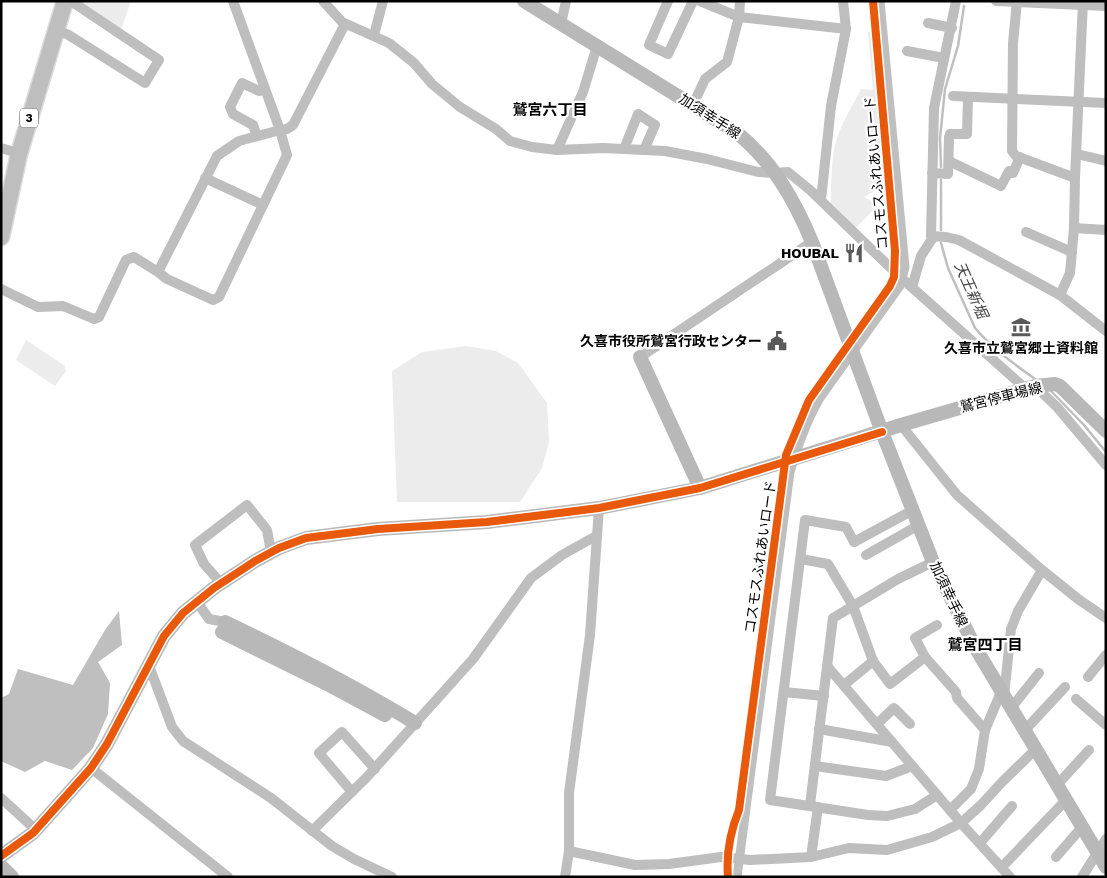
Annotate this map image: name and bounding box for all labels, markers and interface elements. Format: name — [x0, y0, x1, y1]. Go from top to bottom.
street label: 加須幸手線 — [676, 90, 744, 142]
street label: コスモスふれあいロード — [861, 96, 891, 250]
district label: 鷲宮六丁目 — [512, 101, 588, 119]
road number: 3 — [20, 109, 38, 128]
restaurant icon: HOUBAL — [843, 242, 865, 264]
place label: HOUBAL — [781, 245, 840, 261]
water label: 天王新堀 — [951, 259, 992, 323]
museum icon: 久喜市立鷲宮郷土資料館 — [1010, 316, 1032, 338]
public building icon: 久喜市役所鷲宮行政センター — [766, 330, 788, 352]
place label: 久喜市役所鷲宮行政センター — [580, 333, 762, 349]
place label: 久喜市立鷲宮郷土資料館 — [944, 340, 1098, 356]
street label: 鷲宮停車場線 — [958, 379, 1044, 415]
street label: コスモスふれあいロード — [741, 480, 779, 634]
street label: 加須幸手線 — [927, 559, 971, 629]
district label: 鷲宮四丁目 — [947, 636, 1023, 654]

